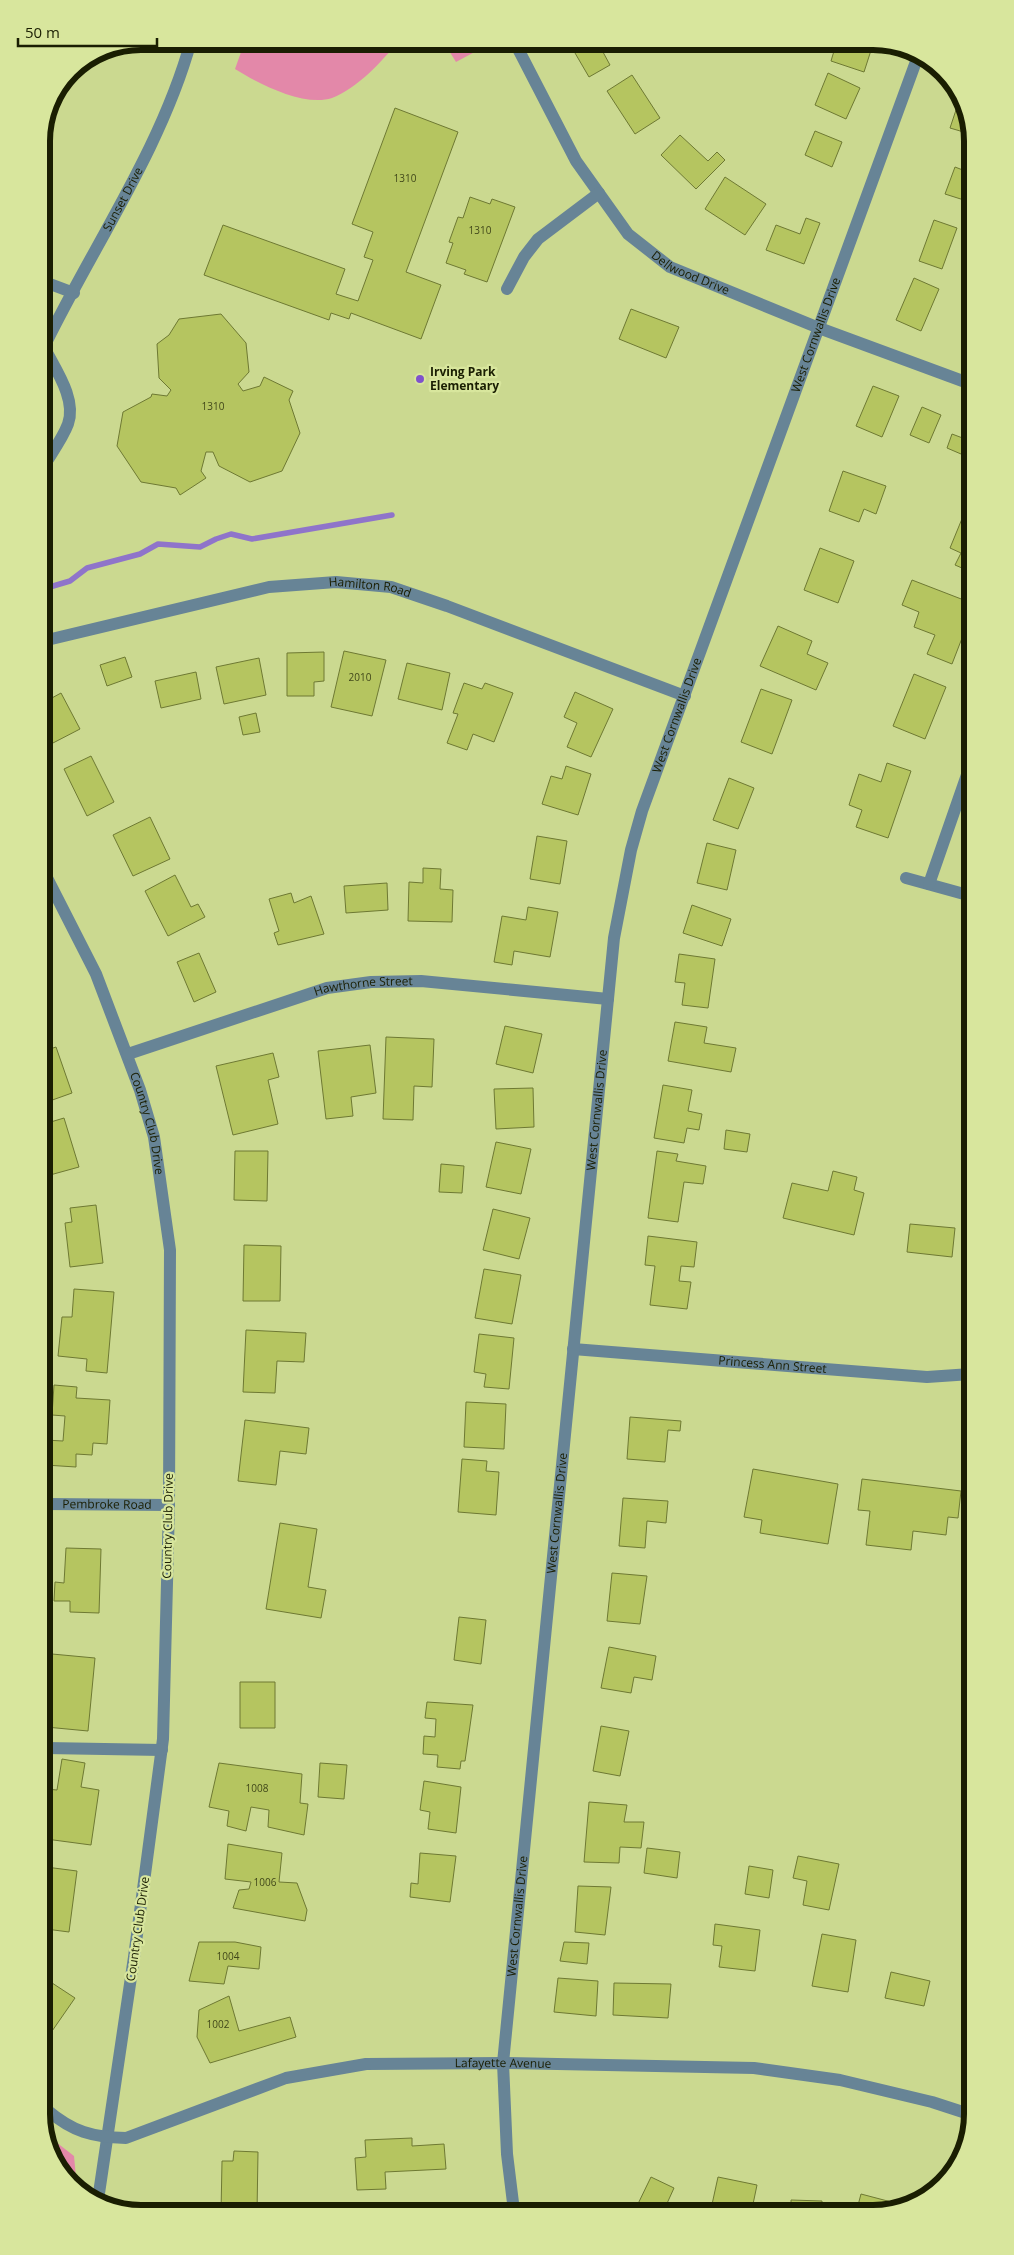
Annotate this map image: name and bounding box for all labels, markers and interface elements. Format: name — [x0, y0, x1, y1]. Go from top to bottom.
scale bar — [18, 15, 156, 47]
text: 50 m — [25, 22, 60, 42]
street label: Sunset Drive — [98, 164, 147, 234]
house number: 1310 — [394, 171, 417, 185]
house number: 1310 — [469, 223, 492, 237]
street label: Dellwood Drive — [648, 247, 732, 299]
street label: West Cornwallis Drive — [787, 275, 844, 395]
place label: Irving Park Elementary — [430, 363, 499, 394]
marker: Irving Park Elementary — [414, 373, 426, 385]
house number: 1310 — [202, 399, 225, 413]
street label: Hamilton Road — [328, 573, 414, 601]
street label: West Cornwallis Drive — [648, 655, 705, 775]
house number: 2010 — [349, 670, 372, 684]
street label: Hawthorne Street — [311, 972, 413, 1000]
street label: West Cornwallis Drive — [582, 1049, 611, 1171]
street label: Country Club Drive — [126, 1069, 168, 1176]
street label: Princess Ann Street — [718, 1352, 827, 1377]
street label: West Cornwallis Drive — [542, 1452, 571, 1574]
street label: Country Club Drive — [158, 1473, 177, 1579]
street label: Pembroke Road — [62, 1495, 152, 1513]
house number: 1008 — [246, 1781, 269, 1795]
street label: West Cornwallis Drive — [503, 1855, 531, 1977]
street label: Country Club Drive — [122, 1875, 153, 1982]
house number: 1006 — [254, 1875, 277, 1889]
house number: 1004 — [217, 1949, 240, 1963]
house number: 1002 — [207, 2017, 230, 2031]
street label: Lafayette Avenue — [455, 2054, 552, 2072]

